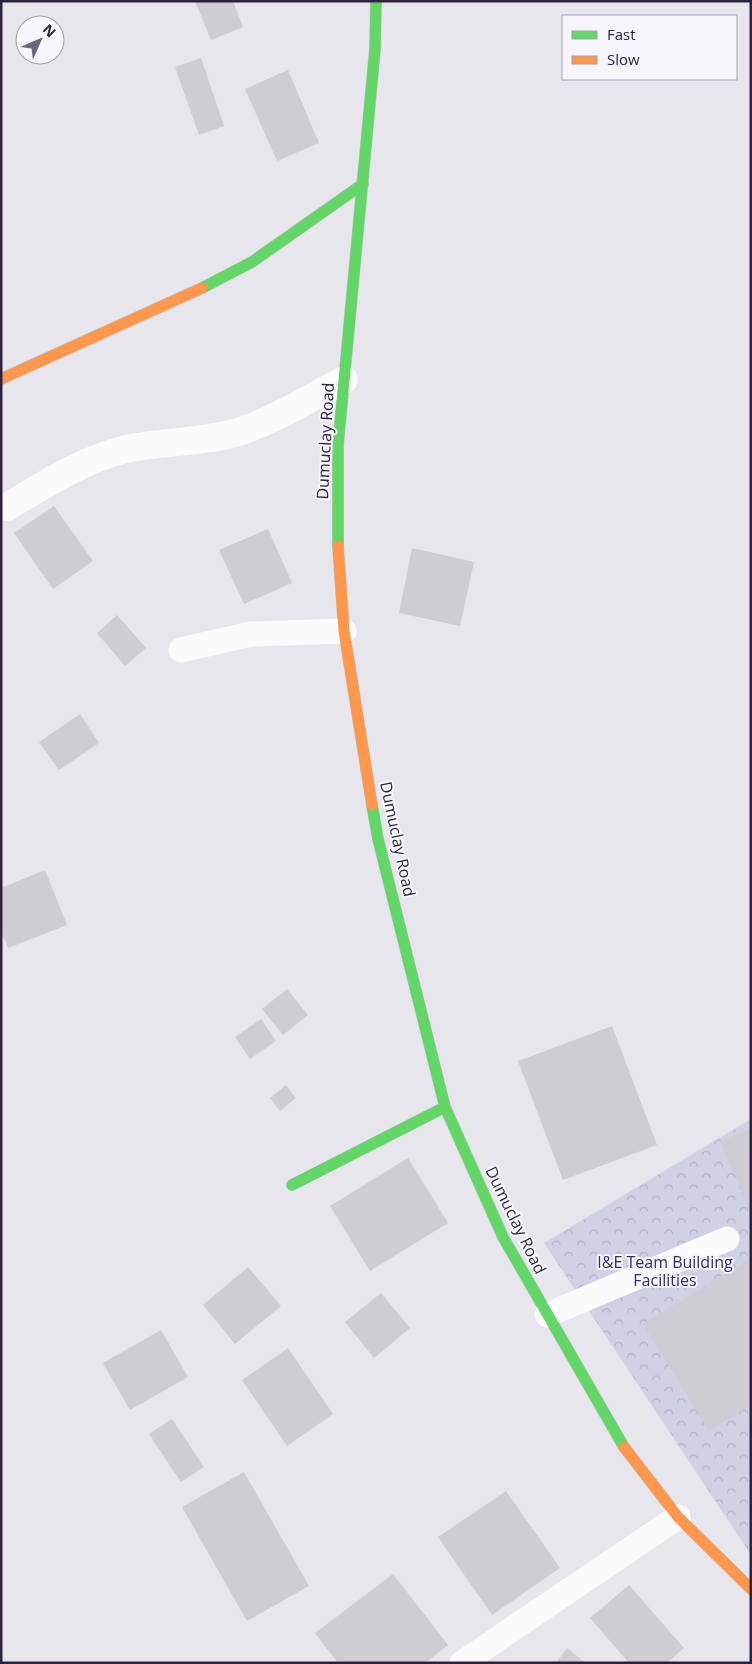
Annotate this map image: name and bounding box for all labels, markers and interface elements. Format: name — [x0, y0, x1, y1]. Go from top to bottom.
north arrow — [15, 15, 65, 65]
legend — [562, 15, 737, 80]
text: N — [39, 20, 60, 41]
text: Fast — [607, 24, 636, 44]
text: Slow — [607, 49, 640, 69]
street label: Dumuclay Road — [311, 382, 339, 500]
street label: Dumuclay Road — [375, 779, 421, 899]
street label: Dumuclay Road — [480, 1163, 552, 1277]
park label: I&E Team Building Facilities — [597, 1251, 733, 1291]

